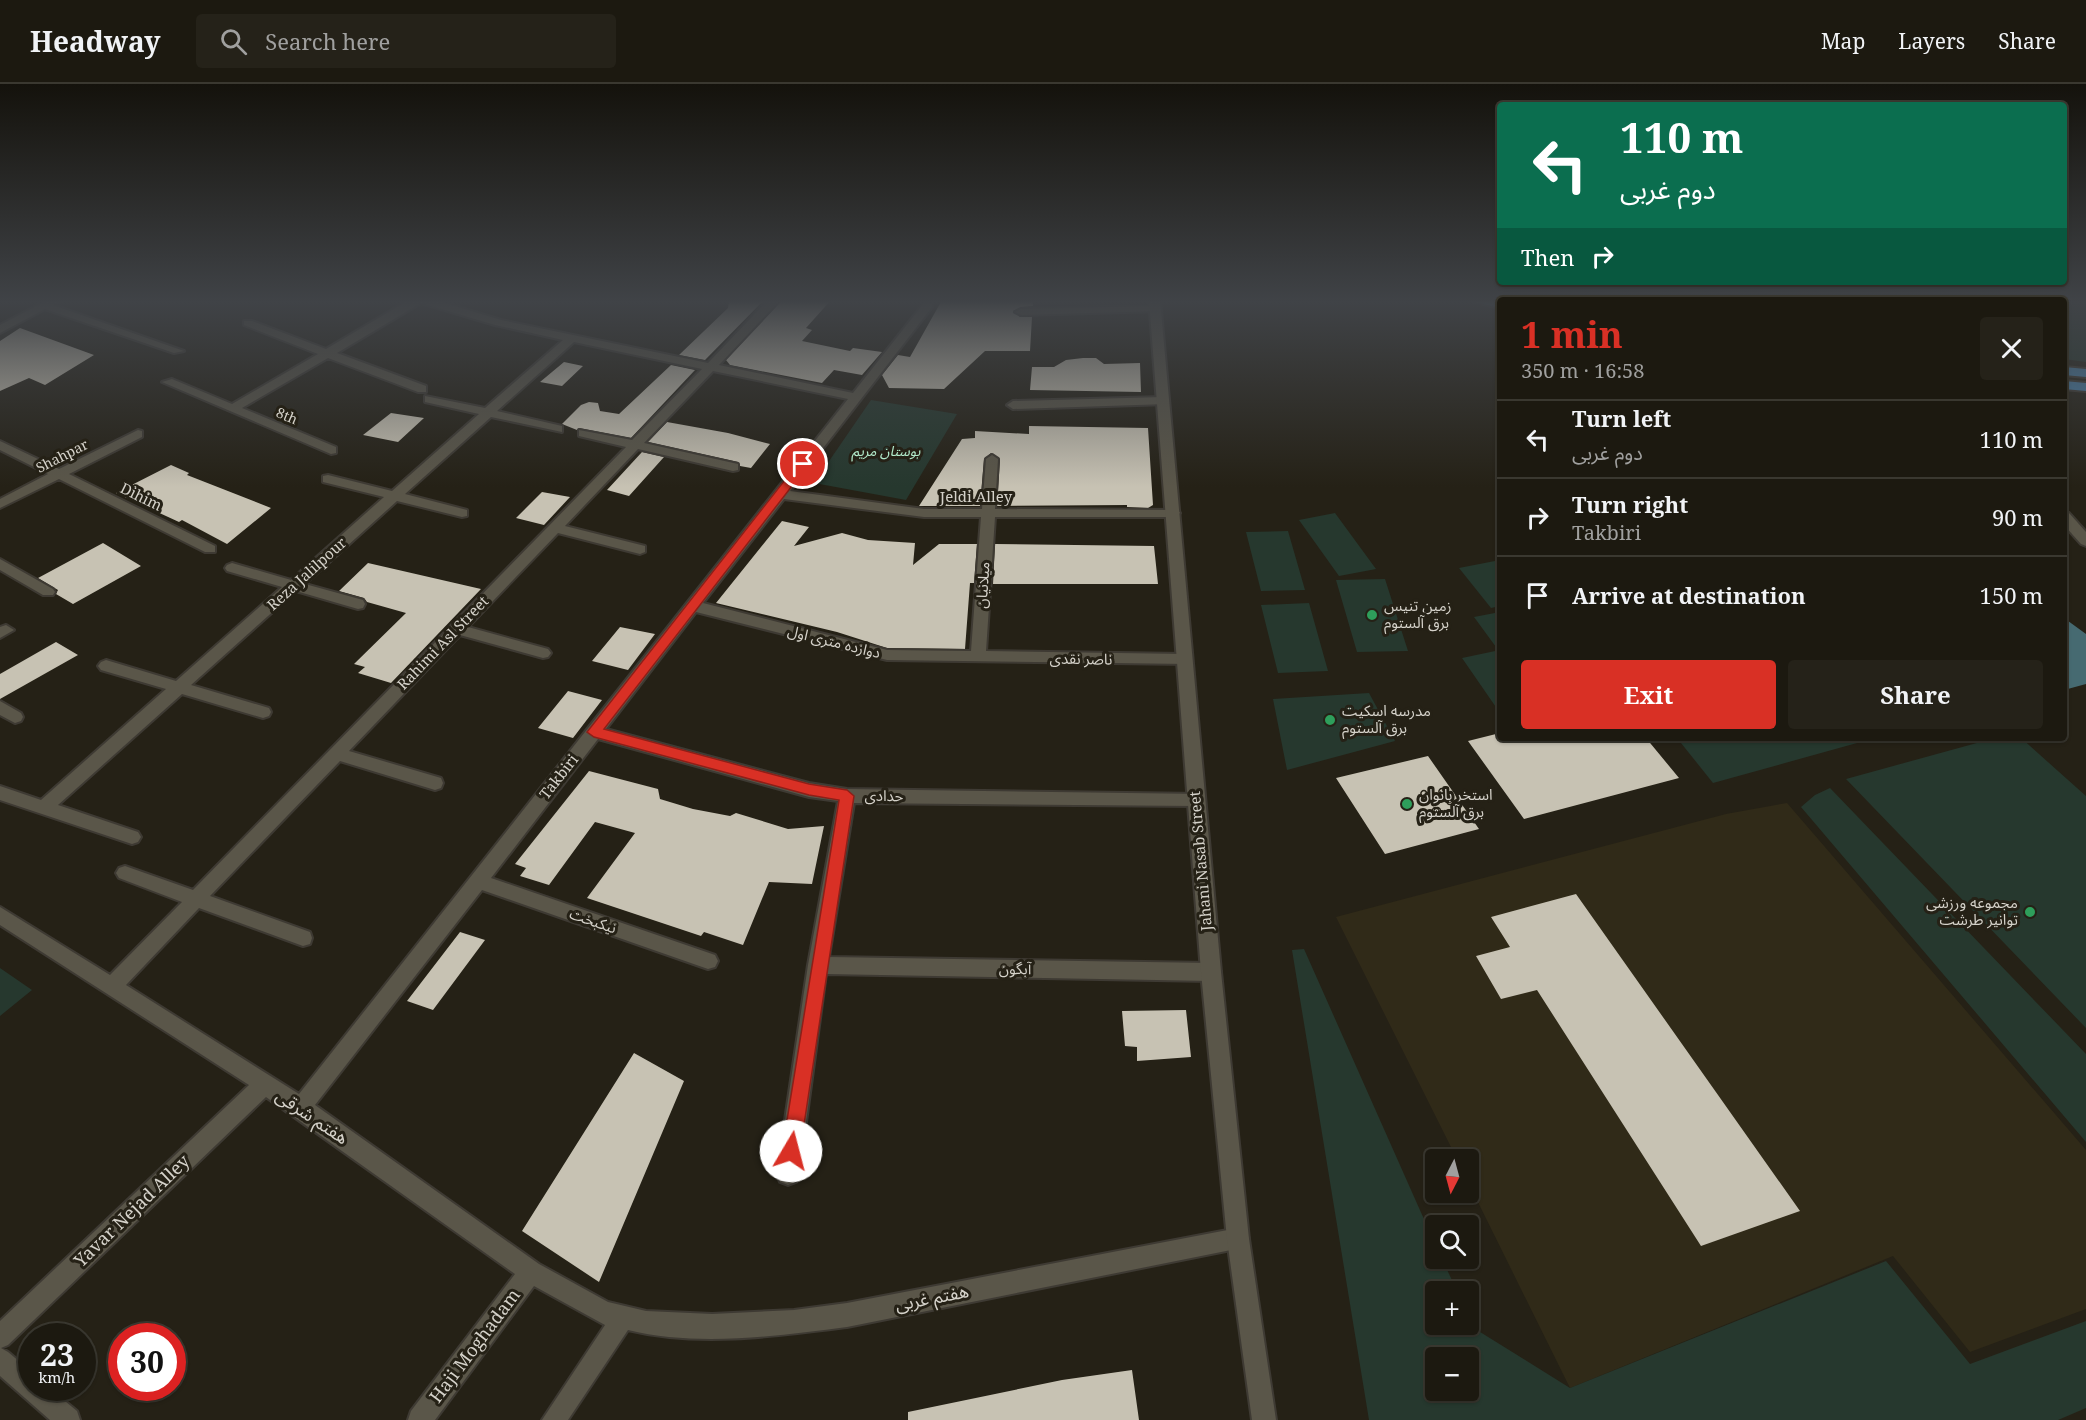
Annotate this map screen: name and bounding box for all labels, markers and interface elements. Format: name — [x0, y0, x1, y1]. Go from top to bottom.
search box — [196, 14, 616, 68]
text: Headway — [30, 22, 160, 60]
icon: search — [217, 25, 250, 58]
text: Search here — [265, 26, 390, 56]
text: Map — [1821, 27, 1865, 55]
text: Layers — [1898, 27, 1965, 55]
text: Share — [1998, 27, 2056, 55]
text: 110 m — [1620, 108, 1744, 165]
icon: left — [1521, 126, 1599, 204]
text: دوم غربی — [1620, 170, 1716, 207]
icon: right — [1586, 240, 1619, 273]
text: Then — [1521, 242, 1574, 272]
text: 1 min — [1521, 310, 1623, 359]
button: close — [1980, 317, 2043, 380]
text: 350 m · 16:58 — [1521, 357, 1644, 384]
street label: 8th — [274, 403, 301, 429]
text: Turn left — [1572, 403, 1671, 433]
icon: left — [1521, 423, 1554, 456]
text: 110 m — [1980, 424, 2043, 454]
street label: Shahpar — [32, 434, 92, 477]
pin — [777, 438, 828, 489]
text: دوم غربی — [1572, 439, 1643, 466]
park label: بوستان مریم — [851, 441, 920, 462]
icon: arrive — [786, 447, 819, 480]
street label: Dihim — [117, 477, 166, 515]
street label: Jeldi Alley — [939, 486, 1013, 506]
text: Turn right — [1572, 489, 1688, 519]
icon: right — [1521, 501, 1554, 534]
text: 90 m — [1992, 502, 2043, 532]
text: Takbiri — [1572, 519, 1641, 546]
street label: Reza Jalilpour — [262, 532, 350, 614]
street label: میلانیان — [970, 561, 994, 609]
icon: arrive — [1521, 579, 1554, 612]
text: Arrive at destination — [1572, 580, 1806, 610]
text: 150 m — [1980, 580, 2043, 610]
street label: Rahimi Asl Street — [392, 591, 492, 694]
place label: زمین تنیس برق آلستوم — [1384, 595, 1452, 634]
marker: زمین تنیس برق آلستوم — [1365, 608, 1379, 622]
street label: دوازده متری اول — [786, 620, 883, 662]
street label: ناصر نقدی — [1050, 647, 1113, 669]
button: Exit — [1521, 660, 1776, 729]
button: Share — [1788, 660, 2043, 729]
place label: مدرسه اسکیت برق آلستوم — [1342, 700, 1431, 739]
marker: مدرسه اسکیت برق آلستوم — [1323, 713, 1337, 727]
street label: Takbiri — [534, 750, 582, 803]
place label: استخر بانوان برق آلستوم — [1419, 784, 1493, 823]
street label: حدادی — [864, 785, 904, 805]
street label: Jahani Nasab Street — [1184, 790, 1216, 933]
marker: استخر بانوان برق آلستوم — [1400, 797, 1414, 811]
place label: مجموعه ورزشی توانیر طرشت — [1926, 892, 2018, 929]
street label: نیکبخت — [567, 903, 619, 937]
marker: مجموعه ورزشی توانیر طرشت — [2023, 905, 2037, 919]
street label: آبگون — [999, 958, 1032, 978]
street label: هفتم شرقی — [270, 1083, 354, 1151]
position arrow — [759, 1119, 823, 1183]
street label: Yavar Nejad Alley — [67, 1148, 195, 1273]
north arrow — [1425, 1149, 1479, 1203]
map controls — [1425, 1149, 1479, 1401]
button: search — [1425, 1215, 1479, 1269]
street label: هفتم غربی — [893, 1278, 971, 1318]
button: + — [1425, 1281, 1479, 1335]
street label: Haji Moghadam — [423, 1283, 525, 1407]
speed limit sign: 30 — [108, 1323, 186, 1401]
text: 23 — [40, 1334, 74, 1375]
button: − — [1425, 1347, 1479, 1401]
text: km/h — [39, 1367, 75, 1387]

